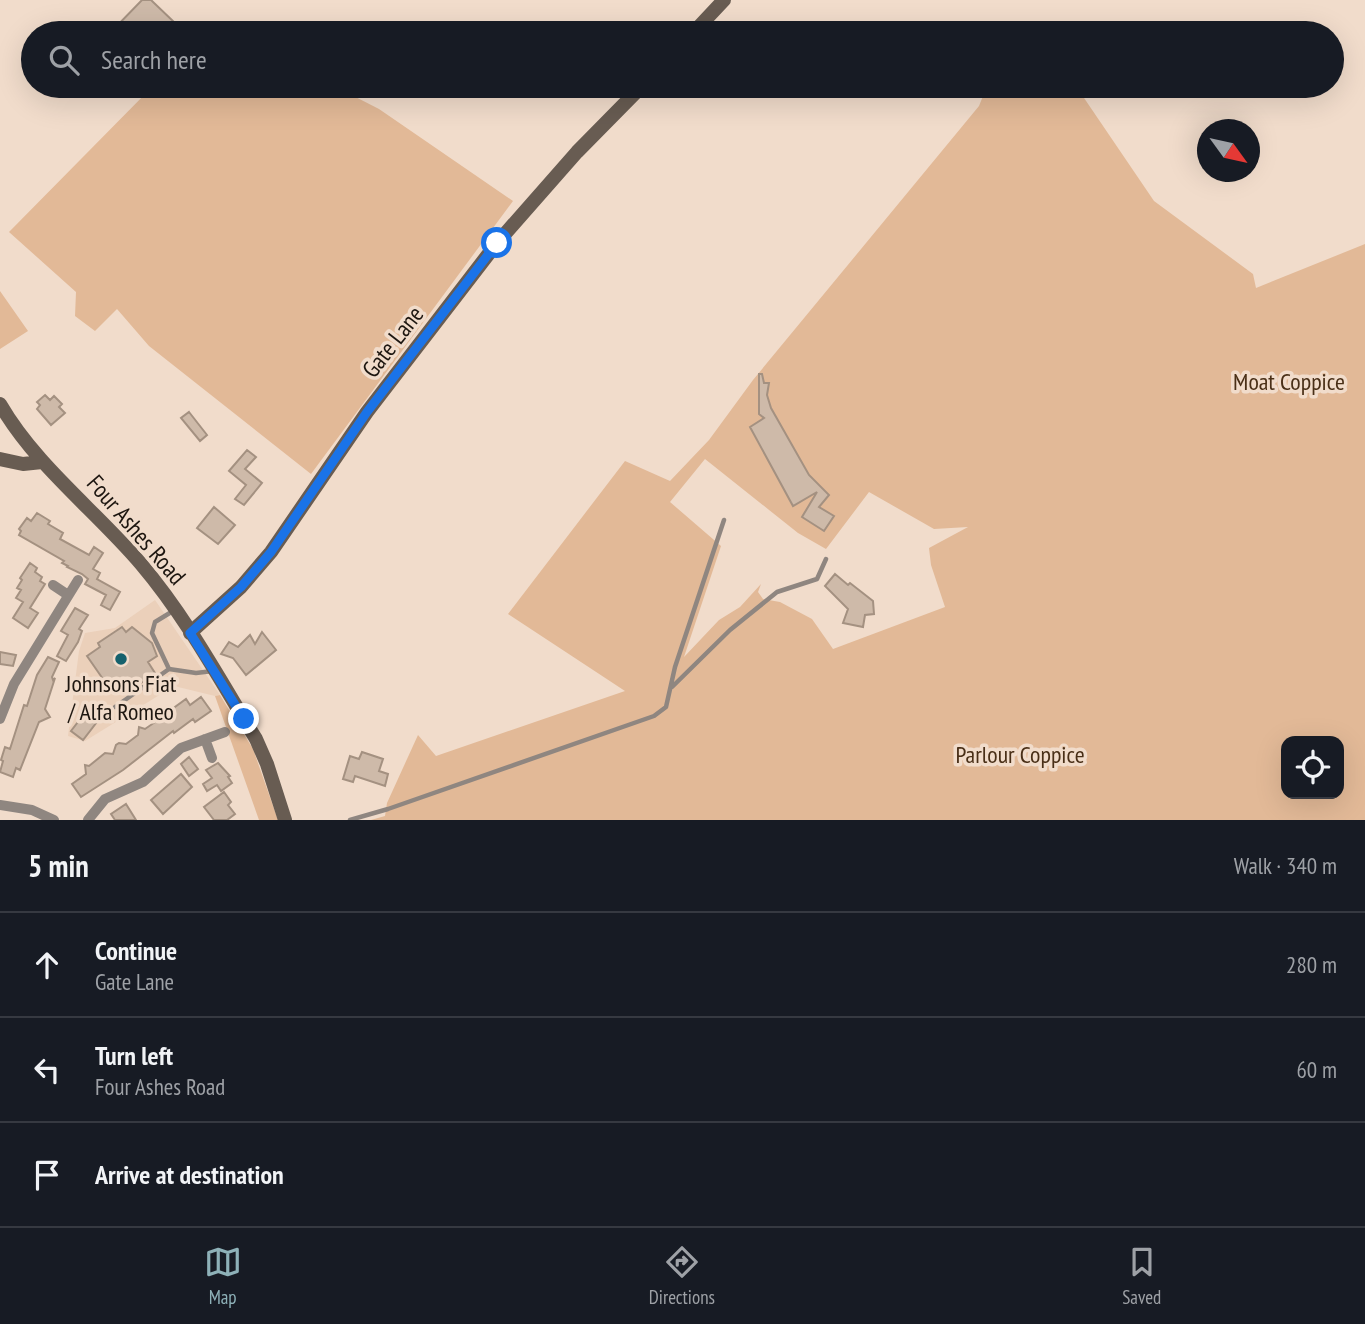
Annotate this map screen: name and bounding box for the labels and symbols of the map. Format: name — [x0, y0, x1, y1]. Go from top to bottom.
north arrow — [1197, 119, 1260, 182]
route start — [481, 227, 512, 258]
street label: Gate Lane — [355, 300, 430, 384]
park label: Moat Coppice — [1233, 366, 1345, 397]
street label: Four Ashes Road — [80, 468, 193, 591]
marker: Johnsons Fiat / Alfa Romeo — [113, 651, 129, 667]
place label: Johnsons Fiat / Alfa Romeo — [65, 668, 177, 727]
route end — [228, 703, 259, 734]
park label: Parlour Coppice — [955, 739, 1085, 770]

